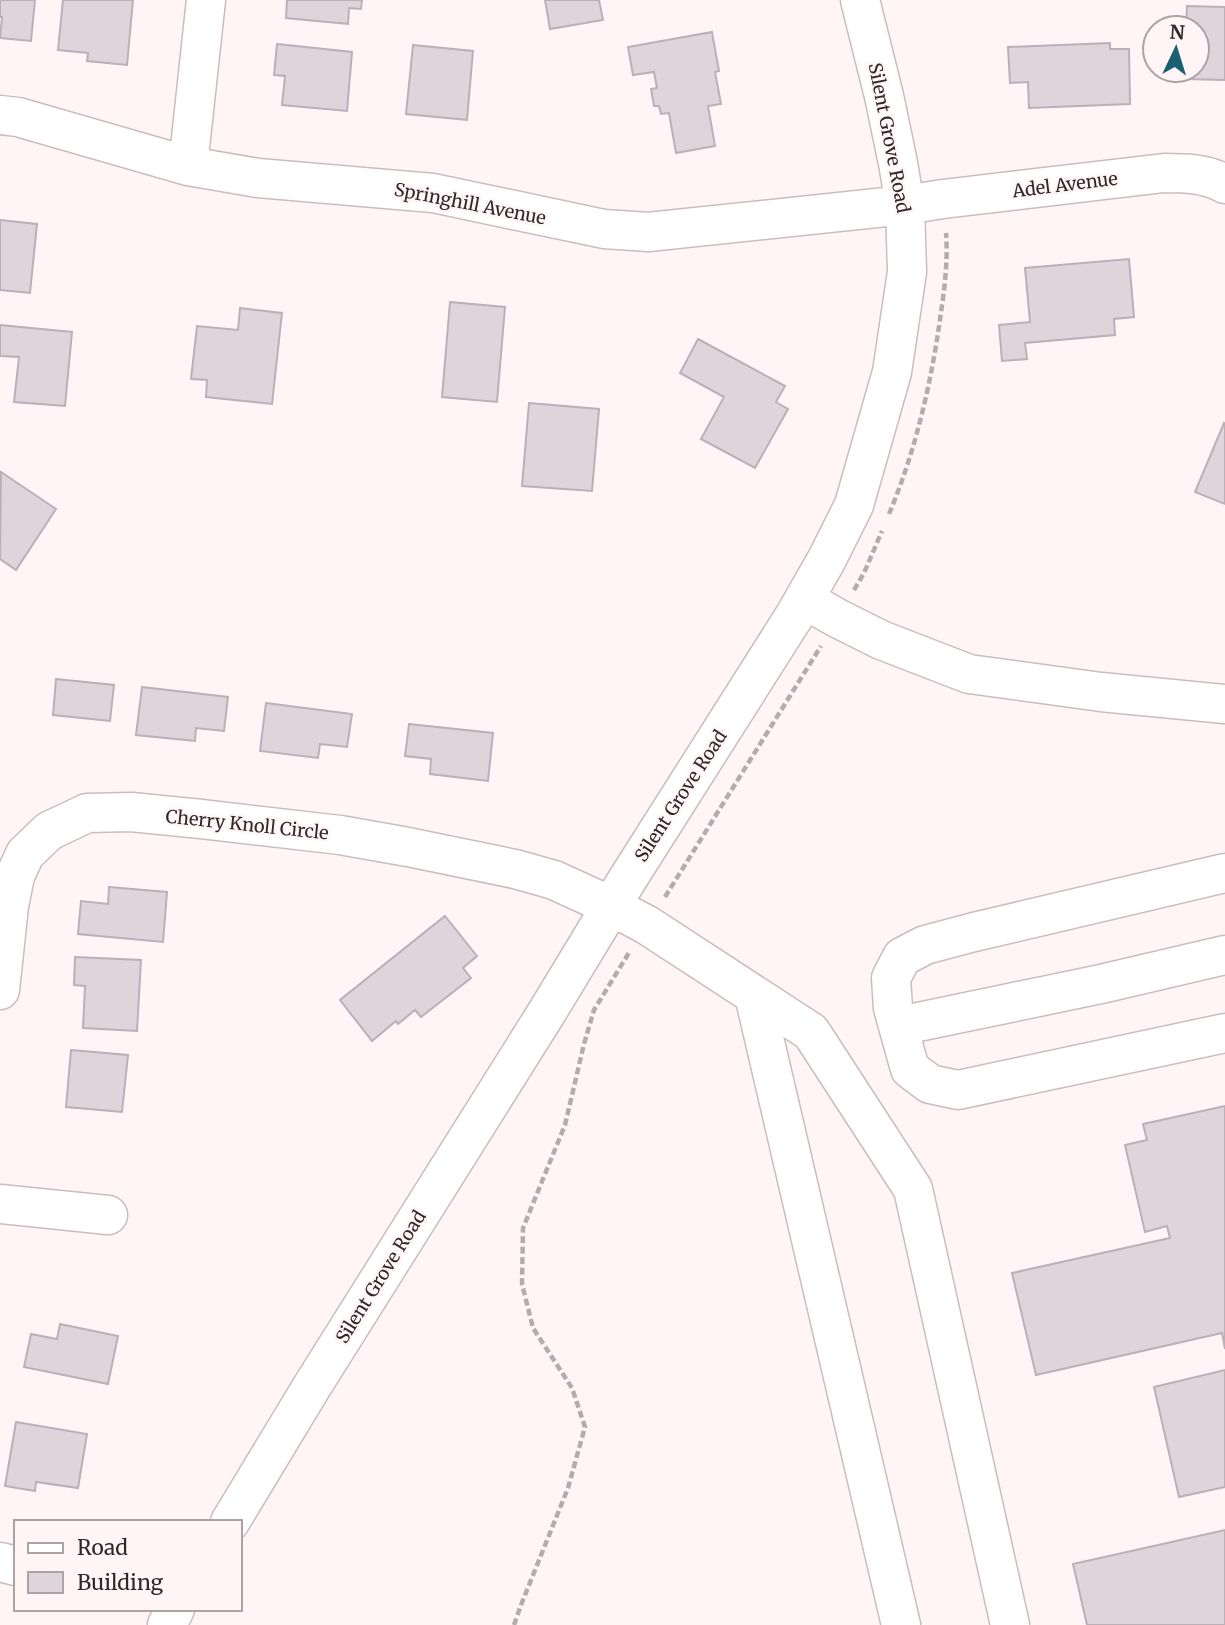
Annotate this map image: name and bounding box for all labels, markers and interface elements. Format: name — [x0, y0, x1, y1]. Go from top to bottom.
north arrow — [1141, 14, 1211, 84]
text: N — [1169, 20, 1186, 45]
street label: Silent Grove Road — [864, 61, 915, 215]
street label: Adel Avenue — [1010, 167, 1119, 202]
street label: Springhill Avenue — [392, 178, 548, 230]
street label: Silent Grove Road — [629, 725, 732, 866]
street label: Cherry Knoll Circle — [164, 805, 330, 845]
street label: Silent Grove Road — [330, 1206, 431, 1347]
legend — [14, 1520, 242, 1611]
text: Road — [77, 1534, 128, 1561]
text: Building — [77, 1569, 164, 1596]

